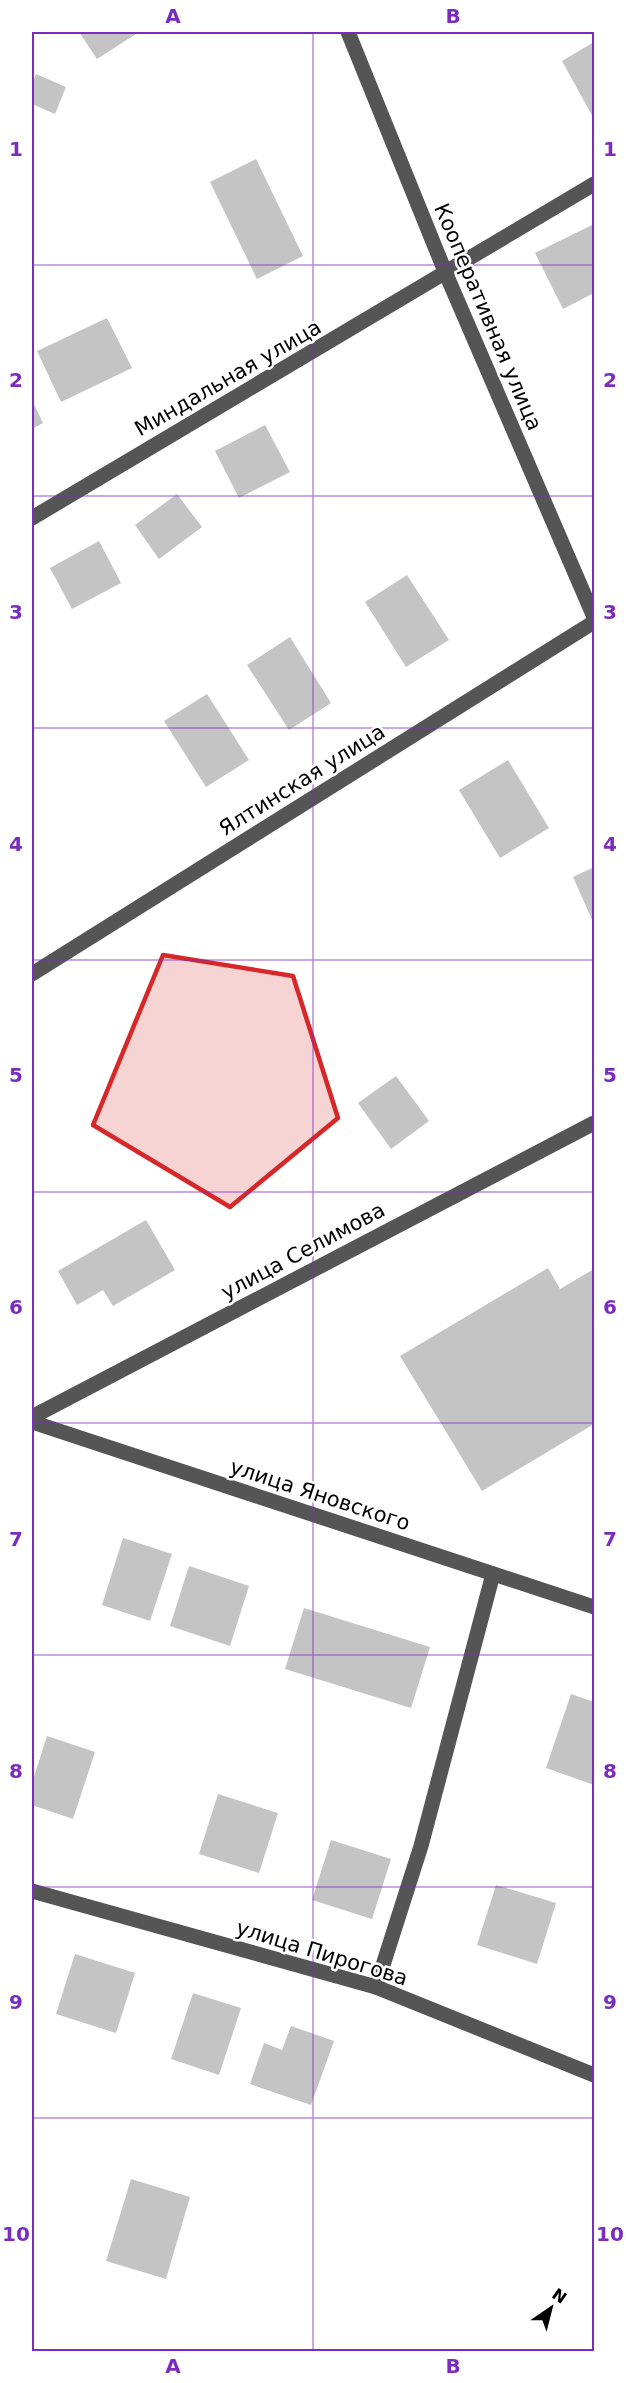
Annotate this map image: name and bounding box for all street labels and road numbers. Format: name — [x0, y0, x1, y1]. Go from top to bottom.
street label: Кооперативная улица — [429, 200, 547, 434]
street label: Миндальная улица — [131, 315, 325, 441]
street label: Ялтинская улица — [215, 719, 389, 841]
street label: улица Селимова — [217, 1198, 389, 1304]
street label: улица Яновского — [227, 1455, 413, 1535]
street label: улица Пирогова — [233, 1915, 411, 1991]

